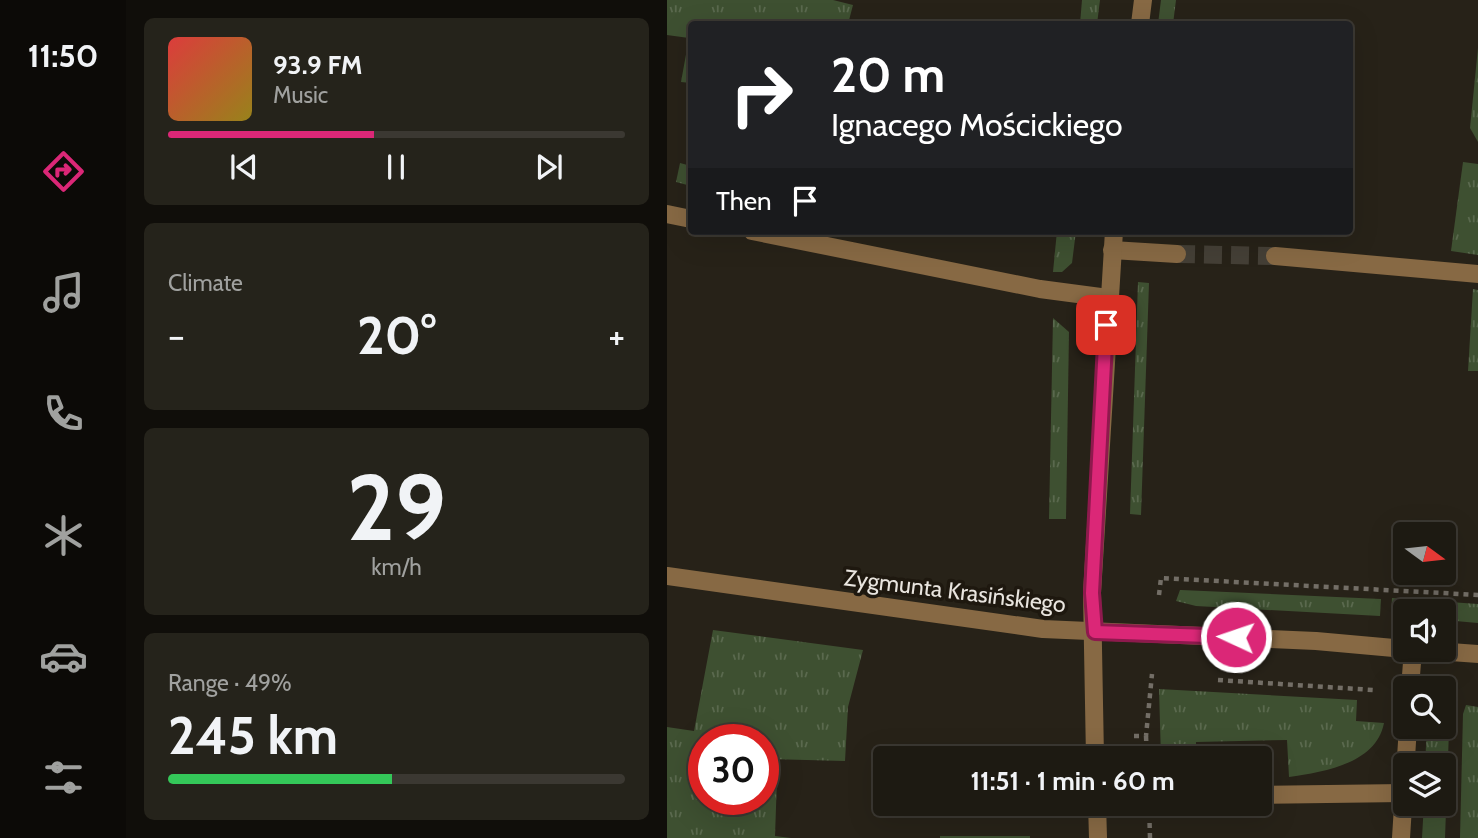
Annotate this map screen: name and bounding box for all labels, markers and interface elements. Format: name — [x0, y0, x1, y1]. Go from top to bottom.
text: 11:50 — [28, 36, 98, 75]
text: 20 m — [831, 45, 945, 104]
text: 93.9 FM — [273, 49, 362, 81]
icon: right — [716, 49, 807, 140]
text: Music — [273, 81, 328, 109]
text: Ignacego Mościckiego — [831, 105, 1123, 144]
icon: directions — [39, 147, 88, 196]
icon: previous — [225, 148, 263, 186]
icon: pause — [377, 148, 415, 186]
icon: next — [530, 148, 568, 186]
icon: arrive — [786, 182, 824, 220]
text: Then — [716, 185, 772, 217]
icon: music — [39, 268, 88, 317]
text: Climate — [168, 269, 243, 297]
pin — [1076, 295, 1136, 355]
text: 20° — [357, 304, 436, 367]
icon: arrive — [1087, 306, 1125, 344]
text: − — [168, 312, 185, 359]
text: + — [608, 312, 625, 359]
icon: phone — [39, 389, 88, 438]
text: 29 — [347, 452, 446, 563]
icon: climate — [39, 511, 88, 560]
north arrow — [1393, 522, 1456, 584]
map controls — [1393, 522, 1456, 816]
text: km/h — [371, 553, 422, 581]
street label: Zygmunta Krasińskiego — [843, 564, 1067, 618]
button: sound — [1393, 599, 1456, 662]
position arrow — [1199, 600, 1273, 674]
icon: car — [39, 632, 88, 681]
text: Range · 49% — [168, 669, 292, 697]
button: search — [1393, 676, 1456, 739]
text: 245 km — [168, 704, 338, 767]
speed limit sign: 30 — [688, 724, 779, 815]
icon: filters — [39, 753, 88, 802]
button: layers — [1393, 753, 1456, 816]
text: 11:51 · 1 min · 60 m — [970, 765, 1175, 797]

